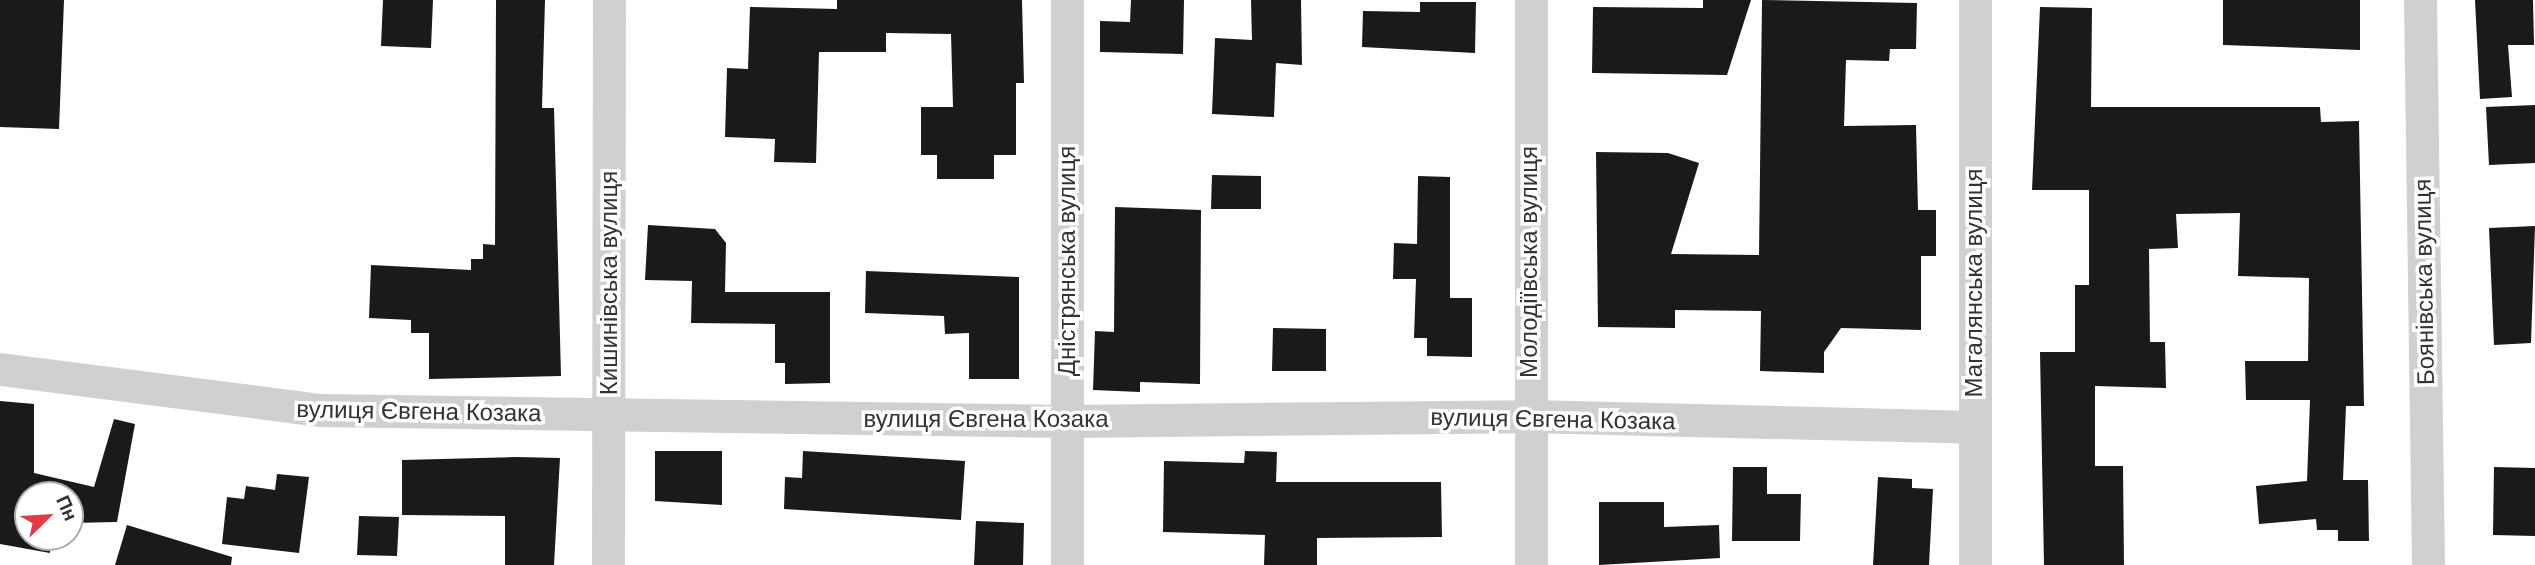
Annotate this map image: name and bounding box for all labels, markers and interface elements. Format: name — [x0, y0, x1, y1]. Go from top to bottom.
street label: Дністрянська вулиця — [1053, 146, 1081, 376]
street label: Молодіївська вулиця — [1515, 146, 1543, 378]
street label: Магалянська вулиця — [1960, 169, 1988, 397]
street label: Кишинівська вулиця — [595, 171, 623, 395]
street label: Боянівська вулиця — [2408, 178, 2440, 386]
street label: вулиця Євгена Козака — [296, 394, 542, 428]
street label: вулиця Євгена Козака — [1430, 402, 1676, 436]
street label: вулиця Євгена Козака — [863, 405, 1109, 433]
north arrow — [14, 481, 84, 551]
text: Пн — [52, 492, 82, 524]

